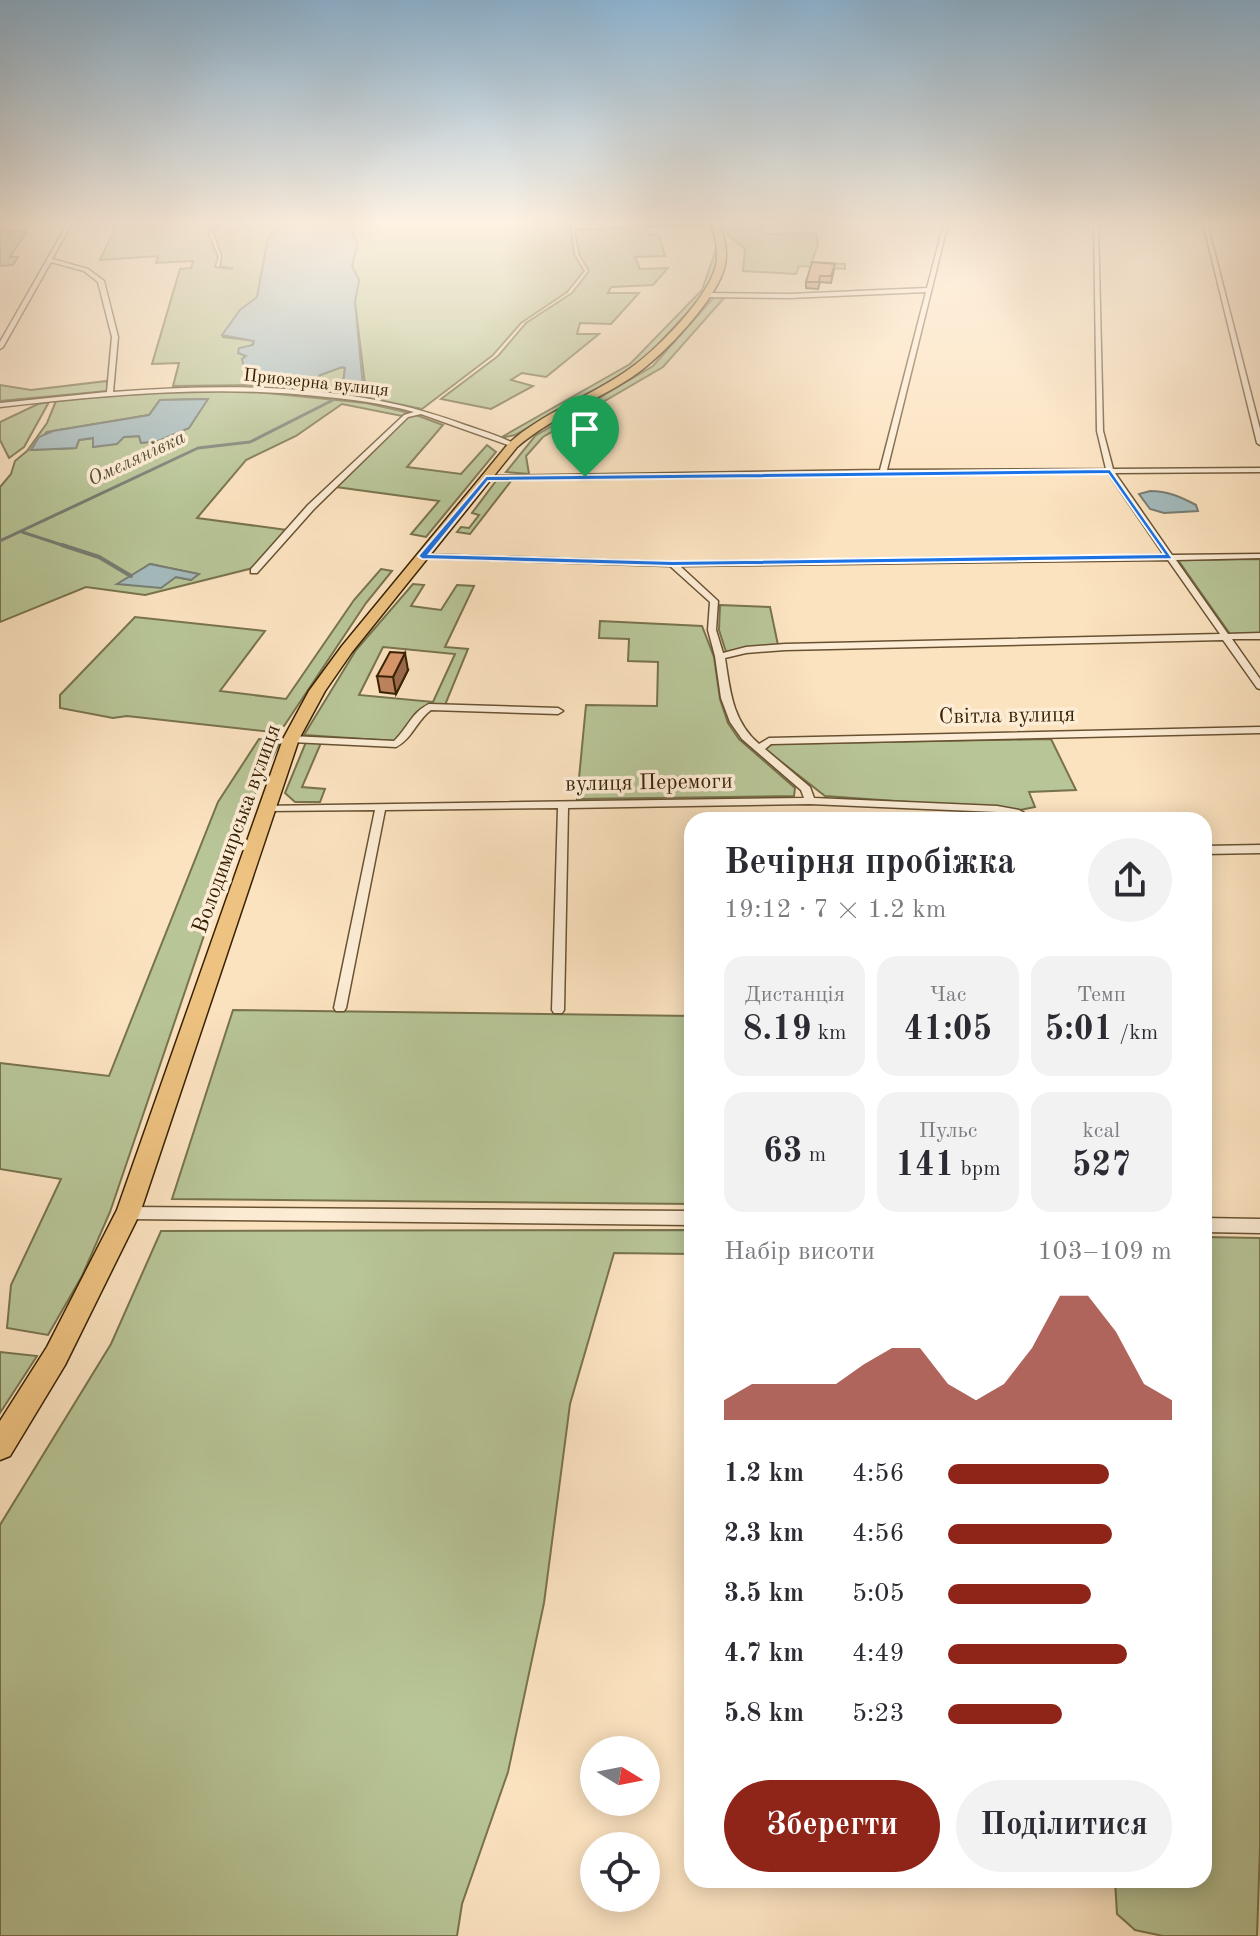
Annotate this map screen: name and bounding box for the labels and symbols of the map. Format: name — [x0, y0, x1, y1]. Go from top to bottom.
street label: Приозерна вулиця — [242, 366, 390, 400]
pin — [551, 395, 619, 477]
water label: Омелянівка — [85, 428, 189, 490]
street label: Світла вулиця — [938, 704, 1076, 728]
street label: Володимирська вулиця — [189, 722, 285, 936]
street label: вулиця Перемоги — [565, 771, 733, 795]
north arrow — [580, 1736, 660, 1816]

